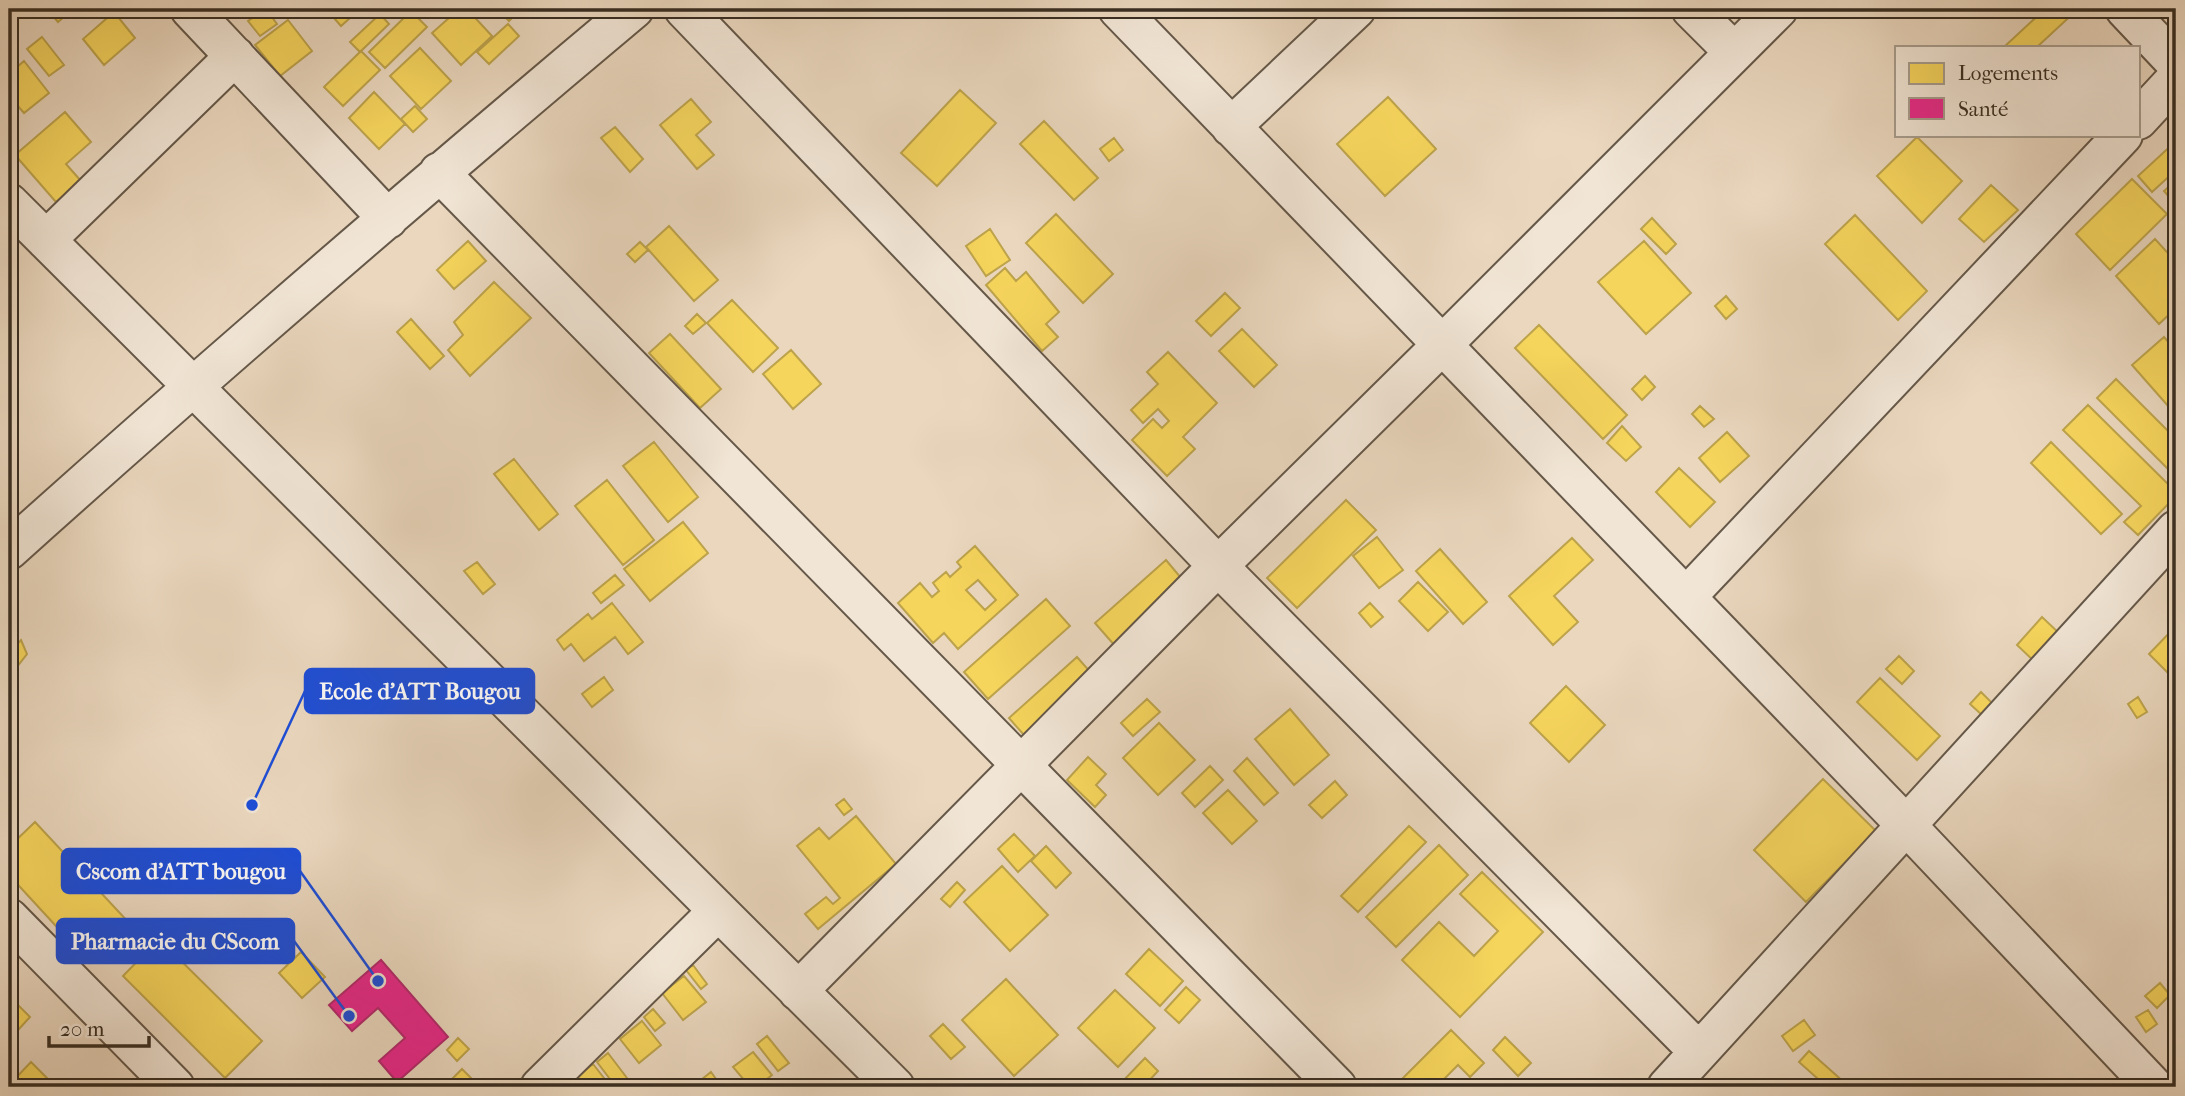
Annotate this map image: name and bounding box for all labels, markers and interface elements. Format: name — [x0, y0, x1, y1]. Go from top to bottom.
legend — [1895, 46, 2140, 136]
text: Logements — [1958, 61, 2058, 85]
text: Santé — [1958, 97, 2008, 121]
callout: Ecole d'ATT Bougou — [305, 669, 534, 713]
text: Ecole d'ATT Bougou — [319, 678, 522, 705]
callout: Cscom d'ATT bougou — [62, 849, 300, 893]
text: Cscom d'ATT bougou — [76, 858, 287, 885]
callout: Pharmacie du CScom — [57, 919, 294, 963]
text: Pharmacie du CScom — [71, 928, 280, 955]
scale bar — [49, 1005, 149, 1049]
text: 20 m — [60, 1017, 105, 1041]

